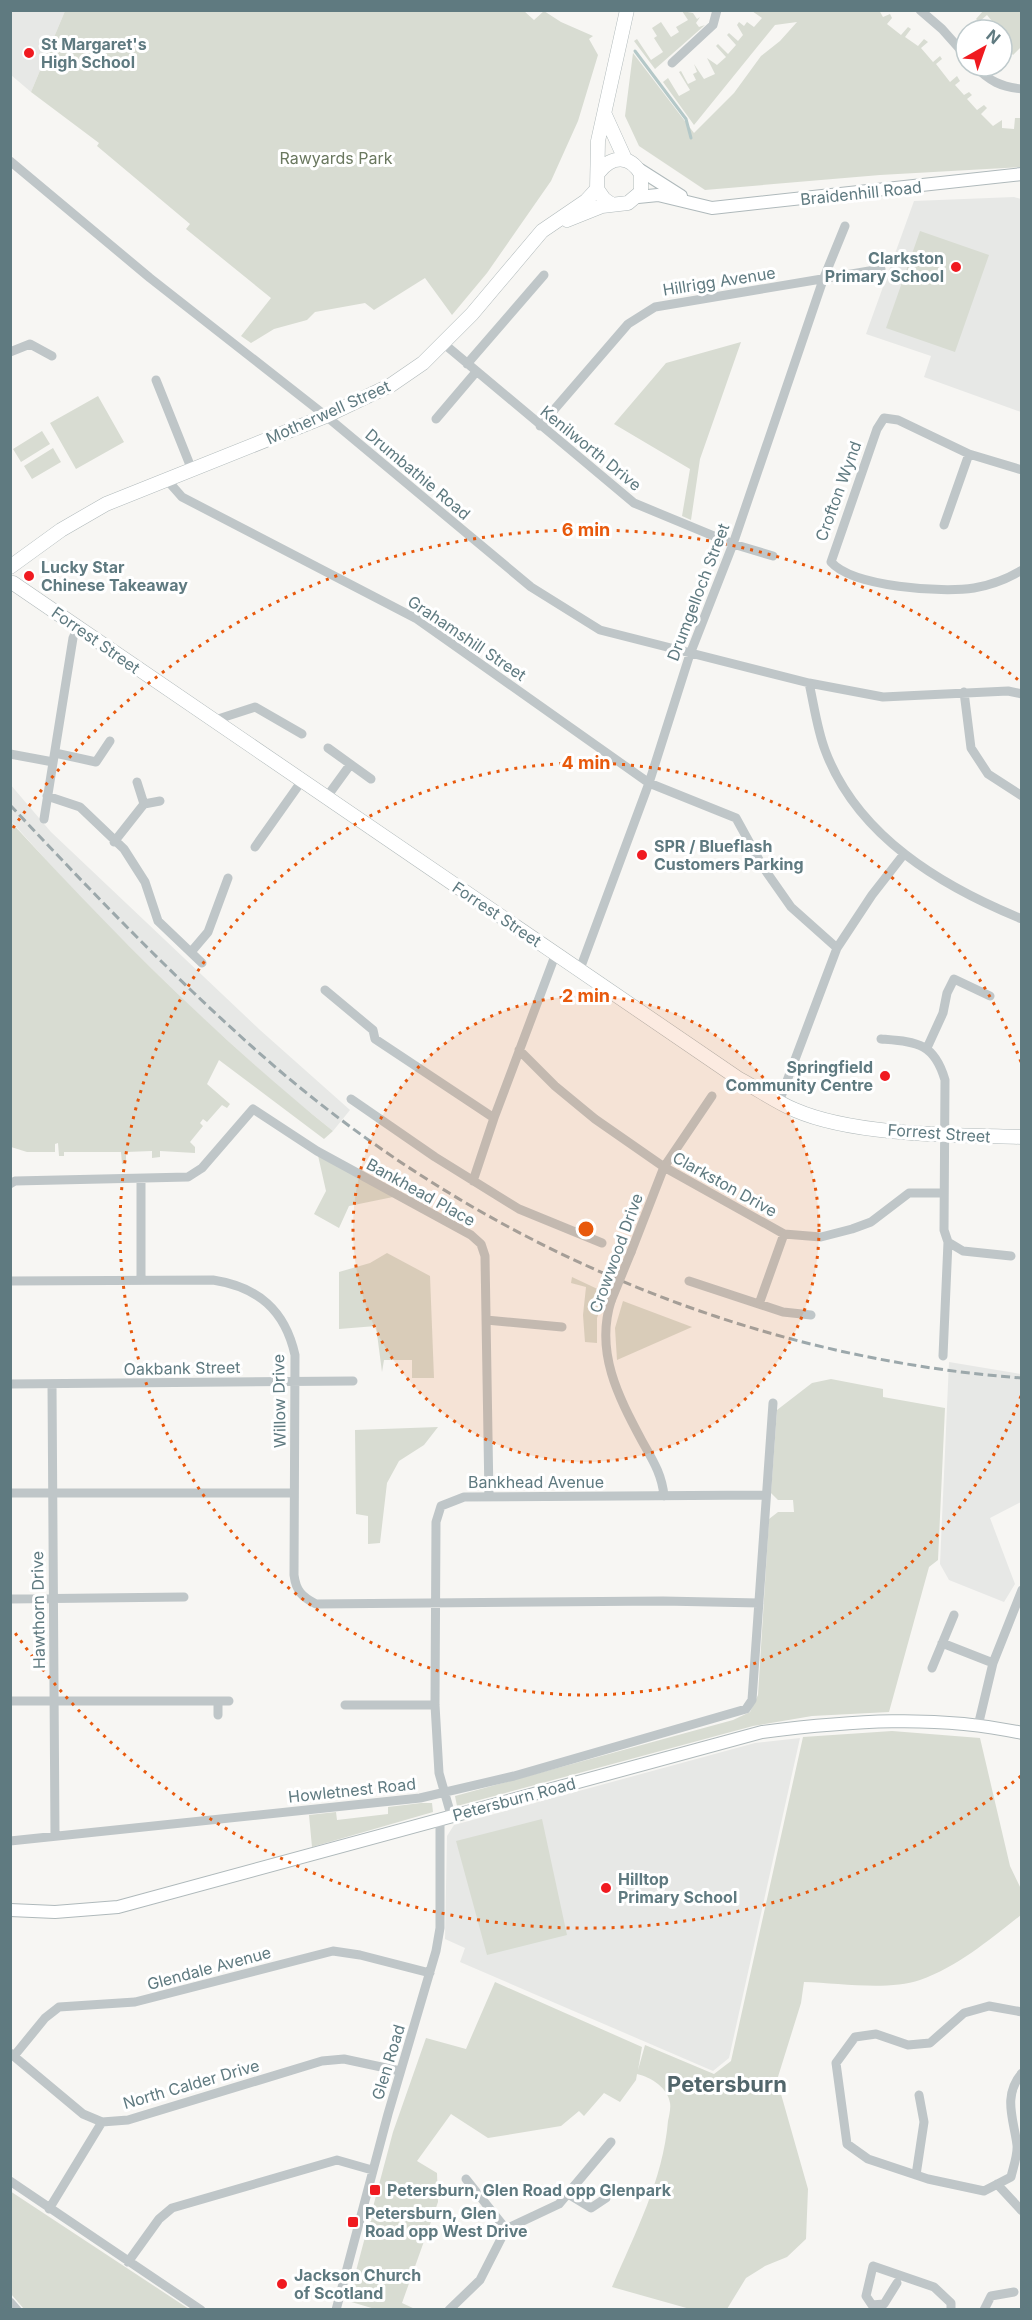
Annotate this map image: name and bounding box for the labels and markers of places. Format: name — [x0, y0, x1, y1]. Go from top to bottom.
place label: St Margaret's High School — [41, 34, 147, 72]
marker: St Margaret's High School — [22, 46, 36, 60]
place label: Clarkston Primary School — [825, 248, 944, 286]
marker: Clarkston Primary School — [949, 260, 963, 274]
place label: Lucky Star Chinese Takeaway — [41, 557, 188, 595]
marker: Lucky Star Chinese Takeaway — [22, 569, 36, 583]
place label: SPR / Blueflash Customers Parking — [654, 836, 804, 874]
marker: SPR / Blueflash Customers Parking — [635, 848, 649, 862]
place label: Springfield Community Centre — [725, 1057, 873, 1095]
marker: Springfield Community Centre — [878, 1069, 892, 1083]
centre of rings — [576, 1219, 596, 1239]
place label: Hilltop Primary School — [618, 1869, 737, 1907]
marker: Hilltop Primary School — [599, 1881, 613, 1895]
place label: Petersburn, Glen Road opp Glenpark — [387, 2180, 672, 2200]
marker: Petersburn, Glen Road opp Glenpark — [368, 2183, 382, 2197]
place label: Petersburn, Glen Road opp West Drive — [365, 2203, 528, 2241]
marker: Petersburn, Glen Road opp West Drive — [346, 2215, 360, 2229]
place label: Jackson Church of Scotland — [294, 2265, 421, 2303]
marker: Jackson Church of Scotland — [275, 2277, 289, 2291]

